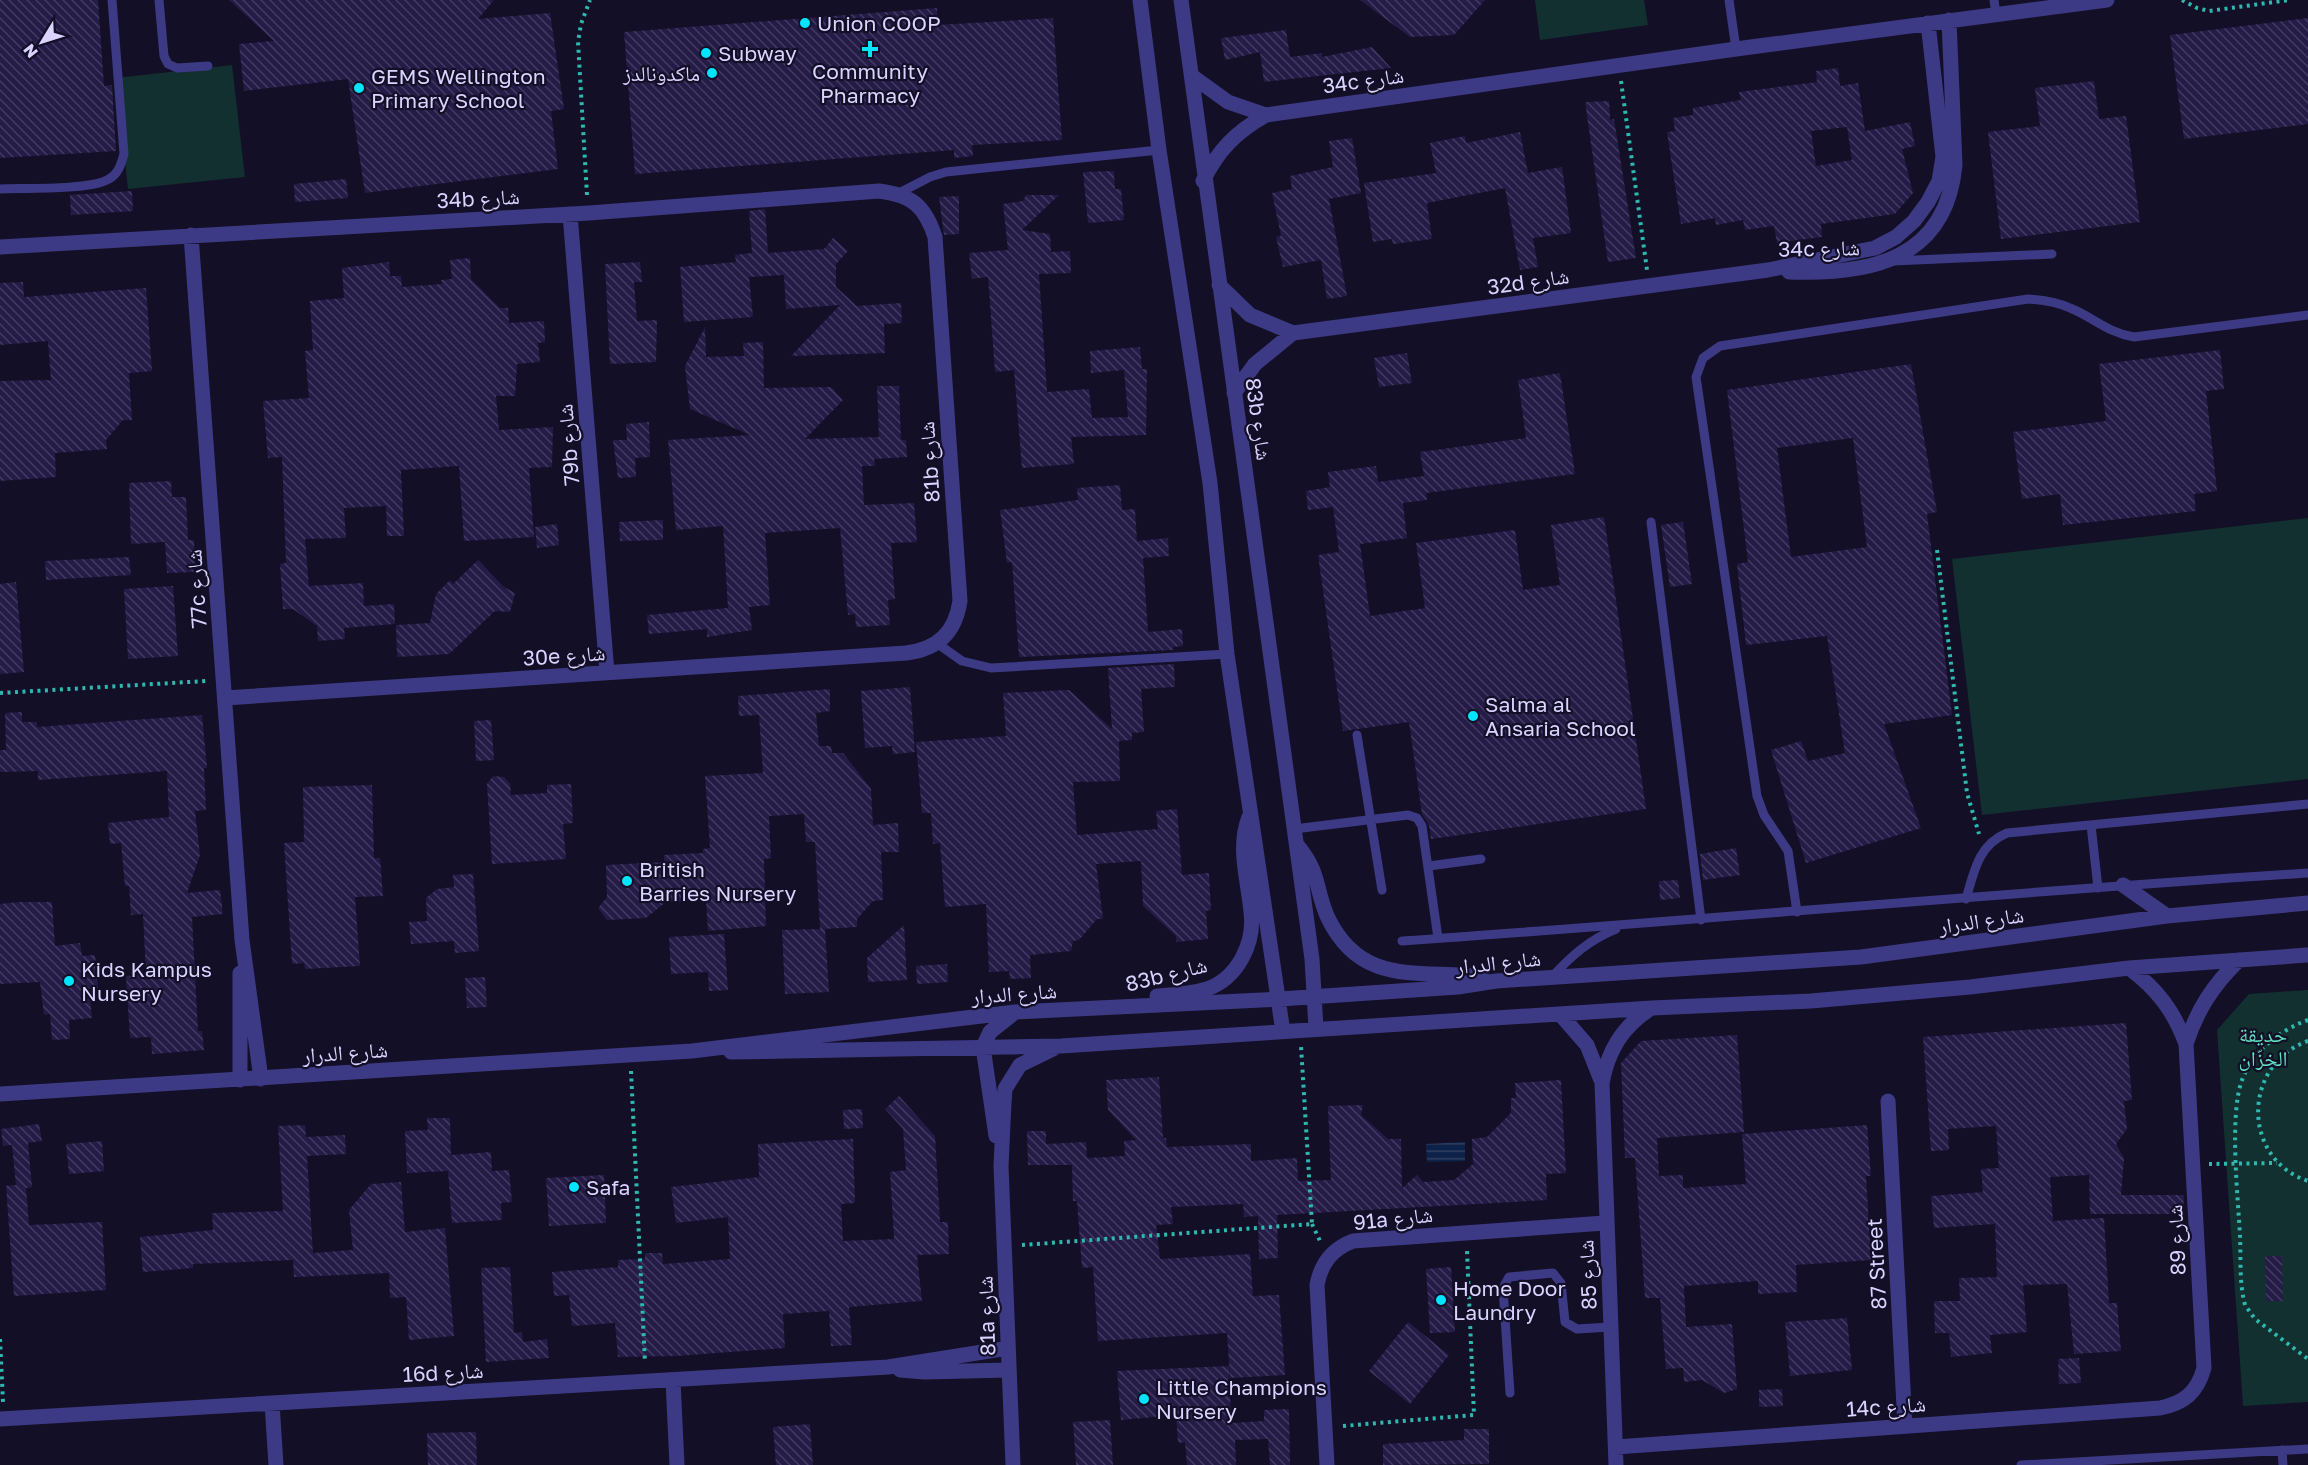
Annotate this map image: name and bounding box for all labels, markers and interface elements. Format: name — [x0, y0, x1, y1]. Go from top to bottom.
place label: Union COOP — [817, 10, 941, 36]
north arrow — [12, 12, 72, 72]
marker: Union COOP — [798, 16, 812, 30]
text: N — [19, 40, 42, 62]
place label: Subway — [718, 40, 797, 66]
marker: Community Pharmacy — [863, 42, 877, 56]
marker: Subway — [699, 46, 713, 60]
place label: Community Pharmacy — [812, 58, 928, 108]
place label: ماكدونالدز — [622, 60, 700, 86]
street label: 34c شارع — [1321, 61, 1405, 100]
place label: GEMS Wellington Primary School — [371, 63, 546, 113]
marker: ماكدونالدز — [705, 66, 719, 80]
marker: GEMS Wellington Primary School — [352, 81, 366, 95]
street label: 34b شارع — [436, 183, 520, 214]
street label: 34c شارع — [1778, 234, 1860, 263]
street label: 32d شارع — [1485, 262, 1571, 301]
street label: 83b شارع — [1239, 376, 1278, 462]
street label: 79b شارع — [551, 403, 586, 487]
street label: 81b شارع — [913, 421, 946, 503]
street label: 77c شارع — [180, 549, 213, 629]
street label: 30e شارع — [522, 639, 606, 672]
place label: Salma al Ansaria School — [1485, 691, 1636, 741]
marker: Salma al Ansaria School — [1466, 709, 1480, 723]
place label: British Barries Nursery — [639, 856, 796, 906]
marker: British Barries Nursery — [620, 874, 634, 888]
street label: شارع الدرار — [1936, 901, 2025, 940]
street label: شارع الدرار — [1453, 945, 1542, 981]
street label: 83b شارع — [1122, 951, 1210, 998]
place label: Kids Kampus Nursery — [81, 956, 212, 1006]
marker: Kids Kampus Nursery — [62, 974, 76, 988]
street label: شارع الدرار — [969, 977, 1058, 1010]
park label: حديقة الخزّان — [2238, 1021, 2288, 1071]
street label: شارع الدرار — [300, 1036, 389, 1069]
place label: Safa — [586, 1174, 630, 1200]
marker: Safa — [567, 1180, 581, 1194]
street label: 91a شارع — [1352, 1201, 1434, 1236]
street label: شارع 89 — [2161, 1204, 2192, 1276]
street label: 87 Street — [1861, 1218, 1891, 1310]
street label: شارع 85 — [1572, 1239, 1603, 1311]
place label: Home Door Laundry — [1453, 1275, 1566, 1325]
street label: 81a شارع — [972, 1276, 1001, 1356]
marker: Home Door Laundry — [1434, 1293, 1448, 1307]
street label: 16d شارع — [402, 1357, 484, 1388]
place label: Little Champions Nursery — [1156, 1374, 1327, 1424]
street label: 14c شارع — [1845, 1390, 1927, 1423]
marker: Little Champions Nursery — [1137, 1392, 1151, 1406]

